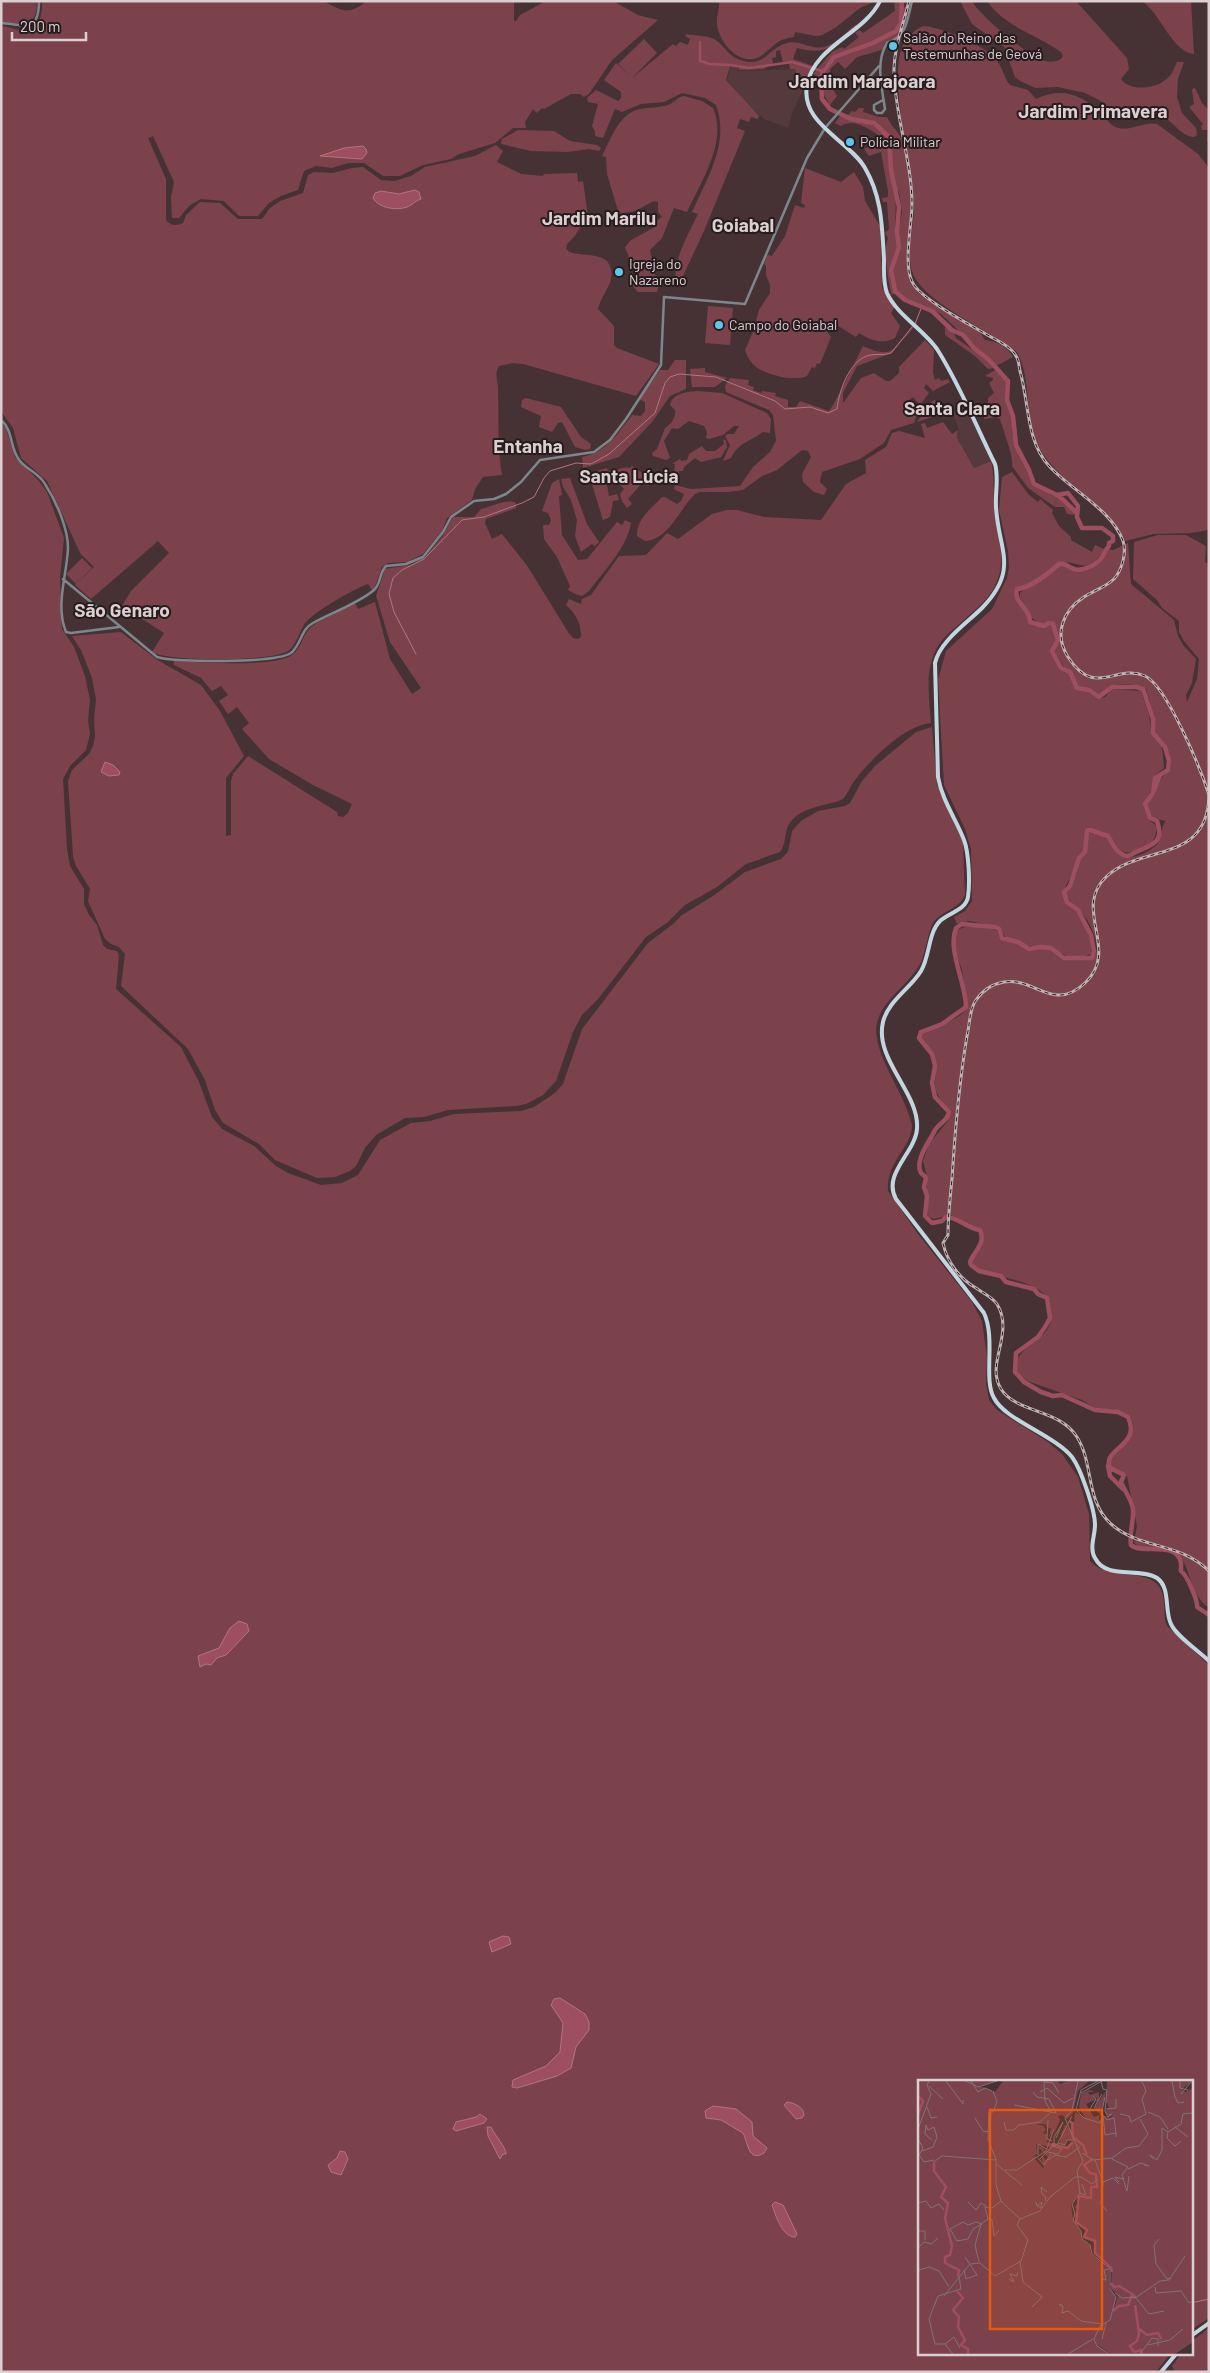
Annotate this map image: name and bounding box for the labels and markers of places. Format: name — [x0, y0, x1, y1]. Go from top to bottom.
place label: Salão do Reino das Testemunhas de Geová — [903, 29, 1042, 62]
marker: Salão do Reino das Testemunhas de Geová — [887, 40, 899, 52]
place label: Polícia Militar — [860, 133, 940, 150]
marker: Polícia Militar — [844, 136, 856, 148]
place label: Igreja do Nazareno — [629, 255, 687, 288]
marker: Igreja do Nazareno — [613, 266, 625, 278]
place label: Campo do Goiabal — [729, 316, 837, 333]
marker: Campo do Goiabal — [713, 319, 725, 331]

